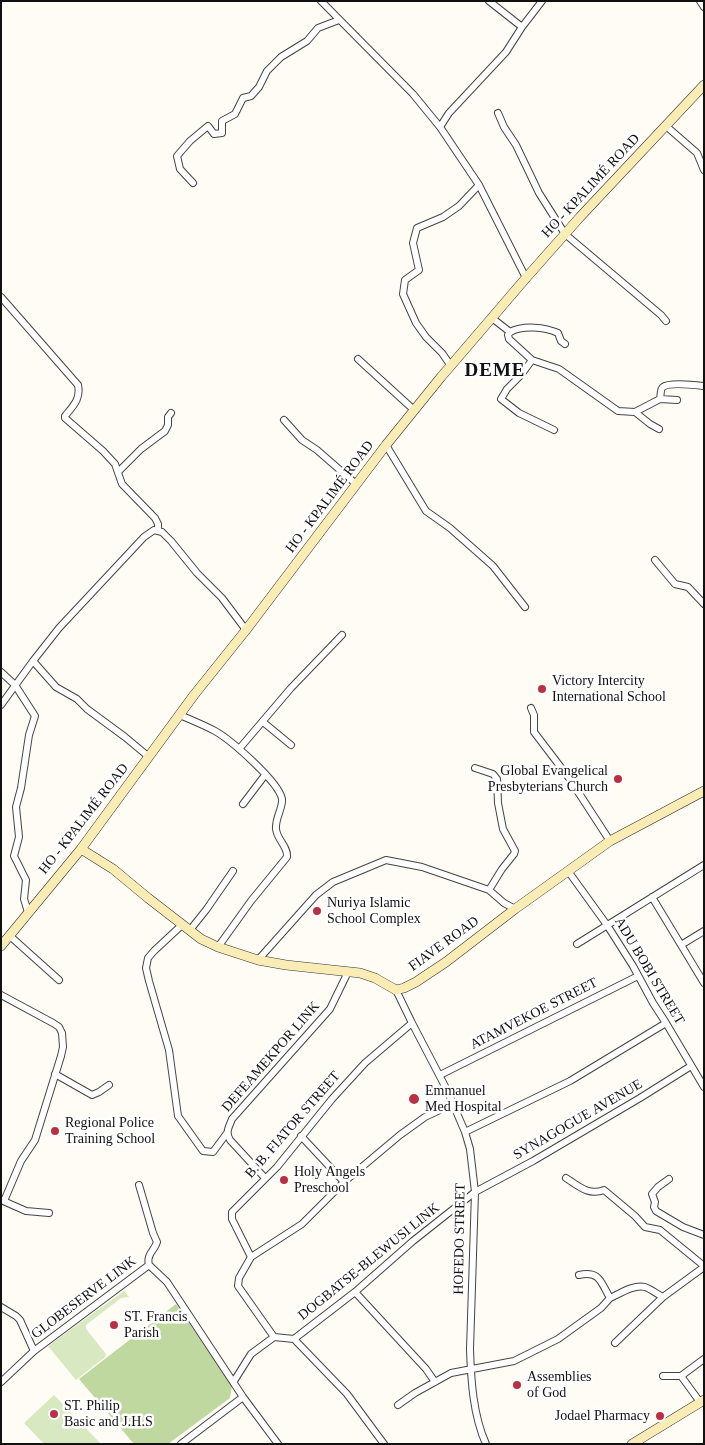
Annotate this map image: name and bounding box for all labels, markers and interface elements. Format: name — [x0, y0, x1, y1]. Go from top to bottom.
street label: HO - KPALIMÉ ROAD — [538, 131, 644, 241]
district label: DEME — [464, 360, 526, 382]
street label: HO - KPALIMÉ ROAD — [282, 438, 378, 556]
place label: Victory Intercity International School — [552, 673, 666, 706]
marker: Victory Intercity International School — [536, 683, 548, 695]
street label: HO - KPALIMÉ ROAD — [36, 760, 132, 878]
place label: Global Evangelical Presbyterians Church — [488, 763, 608, 796]
marker: Global Evangelical Presbyterians Church — [612, 773, 624, 785]
place label: Nuriya Islamic School Complex — [327, 895, 421, 928]
marker: Nuriya Islamic School Complex — [311, 905, 323, 917]
street label: FIAVE ROAD — [406, 913, 482, 975]
street label: ADU BOBI STREET — [610, 914, 688, 1028]
street label: ATAMVEKOE STREET — [467, 975, 601, 1053]
street label: DEFEAMEKPOR LINK — [219, 999, 323, 1115]
street label: B. B. FIATOR STREET — [242, 1068, 344, 1182]
street label: SYNAGOGUE AVENUE — [510, 1076, 646, 1164]
place label: Emmanuel Med Hospital — [425, 1083, 502, 1116]
marker: Emmanuel Med Hospital — [407, 1092, 421, 1106]
place label: Regional Police Training School — [65, 1115, 155, 1148]
marker: Regional Police Training School — [49, 1125, 61, 1137]
place label: Holy Angels Preschool — [294, 1164, 365, 1196]
marker: Holy Angels Preschool — [278, 1174, 290, 1186]
street label: HOFEDO STREET — [451, 1183, 469, 1295]
street label: DOGBATSE-BLEWUSI LINK — [295, 1200, 443, 1324]
street label: GLOBESERVE LINK — [28, 1253, 140, 1343]
place label: ST. Francis Parish — [124, 1309, 188, 1341]
marker: ST. Francis Parish — [108, 1319, 120, 1331]
place label: Assemblies of God — [527, 1369, 592, 1401]
marker: Assemblies of God — [511, 1379, 523, 1391]
place label: ST. Philip Basic and J.H.S — [64, 1398, 153, 1430]
marker: ST. Philip Basic and J.H.S — [48, 1408, 60, 1420]
place label: Jodael Pharmacy — [555, 1408, 650, 1424]
marker: Jodael Pharmacy — [654, 1410, 666, 1422]

